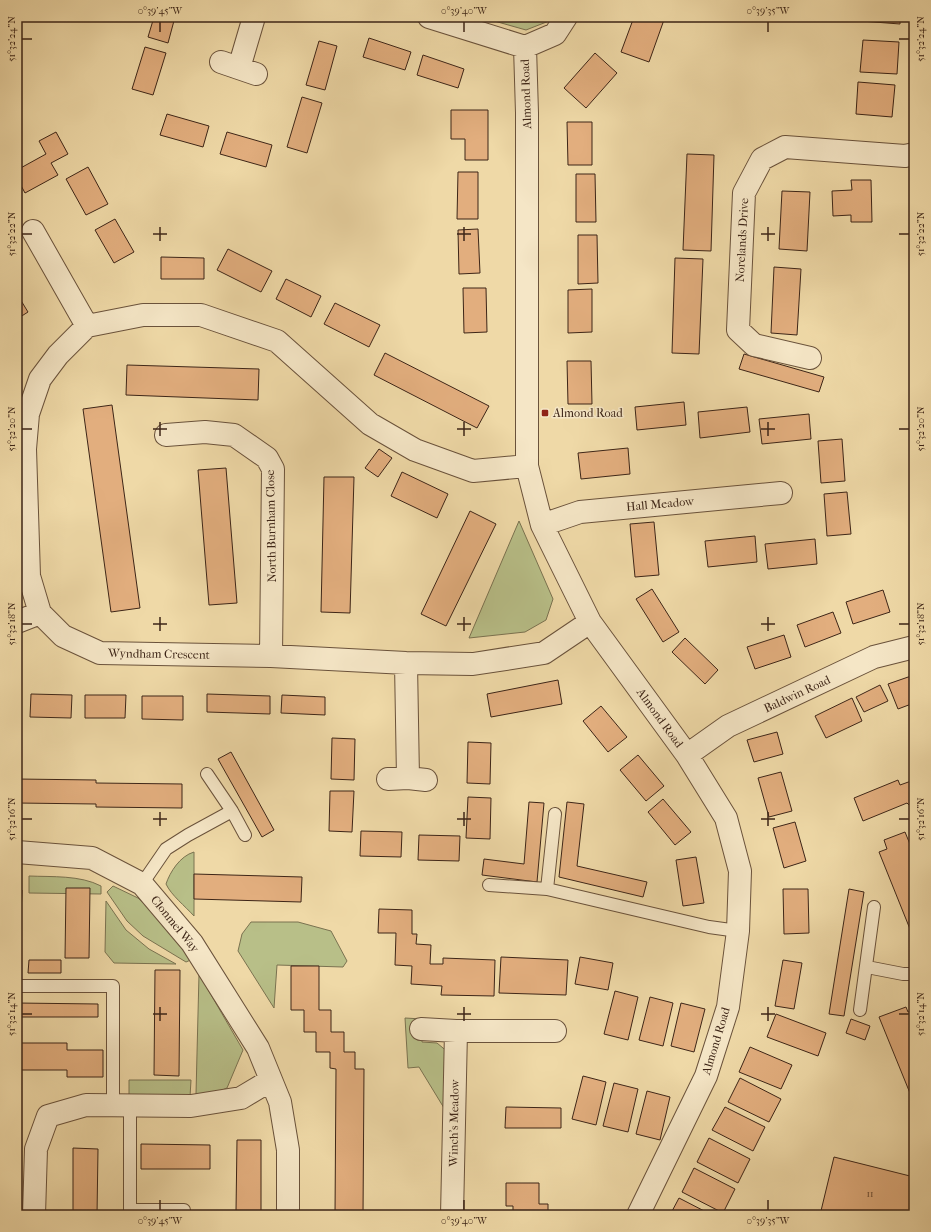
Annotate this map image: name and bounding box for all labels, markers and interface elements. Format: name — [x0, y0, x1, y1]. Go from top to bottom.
text: 0°39'45"W — [138, 5, 183, 17]
text: 0°39'40"W — [441, 5, 488, 17]
text: 0°39'35"W — [747, 5, 791, 17]
text: 51°32'24"N — [6, 16, 18, 62]
text: 51°32'24"N — [915, 16, 927, 62]
street label: Almond Road — [518, 58, 534, 130]
street label: Norelands Drive — [733, 197, 751, 283]
text: 51°32'22"N — [6, 211, 18, 256]
text: 51°32'22"N — [915, 211, 927, 256]
text: 51°32'20"N — [6, 406, 18, 452]
place label: Almond Road — [552, 406, 623, 420]
text: 51°32'20"N — [915, 406, 927, 452]
marker: Almond Road — [540, 408, 550, 418]
street label: North Burnham Close — [263, 469, 279, 583]
street label: Hall Meadow — [626, 494, 695, 514]
text: 51°32'18"N — [6, 602, 18, 646]
text: 51°32'18"N — [915, 602, 927, 646]
street label: Wyndham Crescent — [107, 646, 211, 662]
street label: Baldwin Road — [762, 672, 833, 716]
street label: Almond Road — [633, 685, 686, 751]
text: 51°32'16"N — [6, 797, 18, 841]
text: 51°32'16"N — [915, 797, 927, 841]
street label: Clonmel Way — [148, 893, 202, 956]
text: 51°32'14"N — [6, 992, 18, 1036]
text: 51°32'14"N — [915, 992, 927, 1036]
street label: Almond Road — [699, 1005, 733, 1077]
street label: Winch's Meadow — [446, 1078, 462, 1168]
house number: 11 — [866, 1188, 874, 1200]
text: 0°39'45"W — [138, 1215, 183, 1227]
text: 0°39'40"W — [441, 1215, 488, 1227]
text: 0°39'35"W — [747, 1215, 791, 1227]

